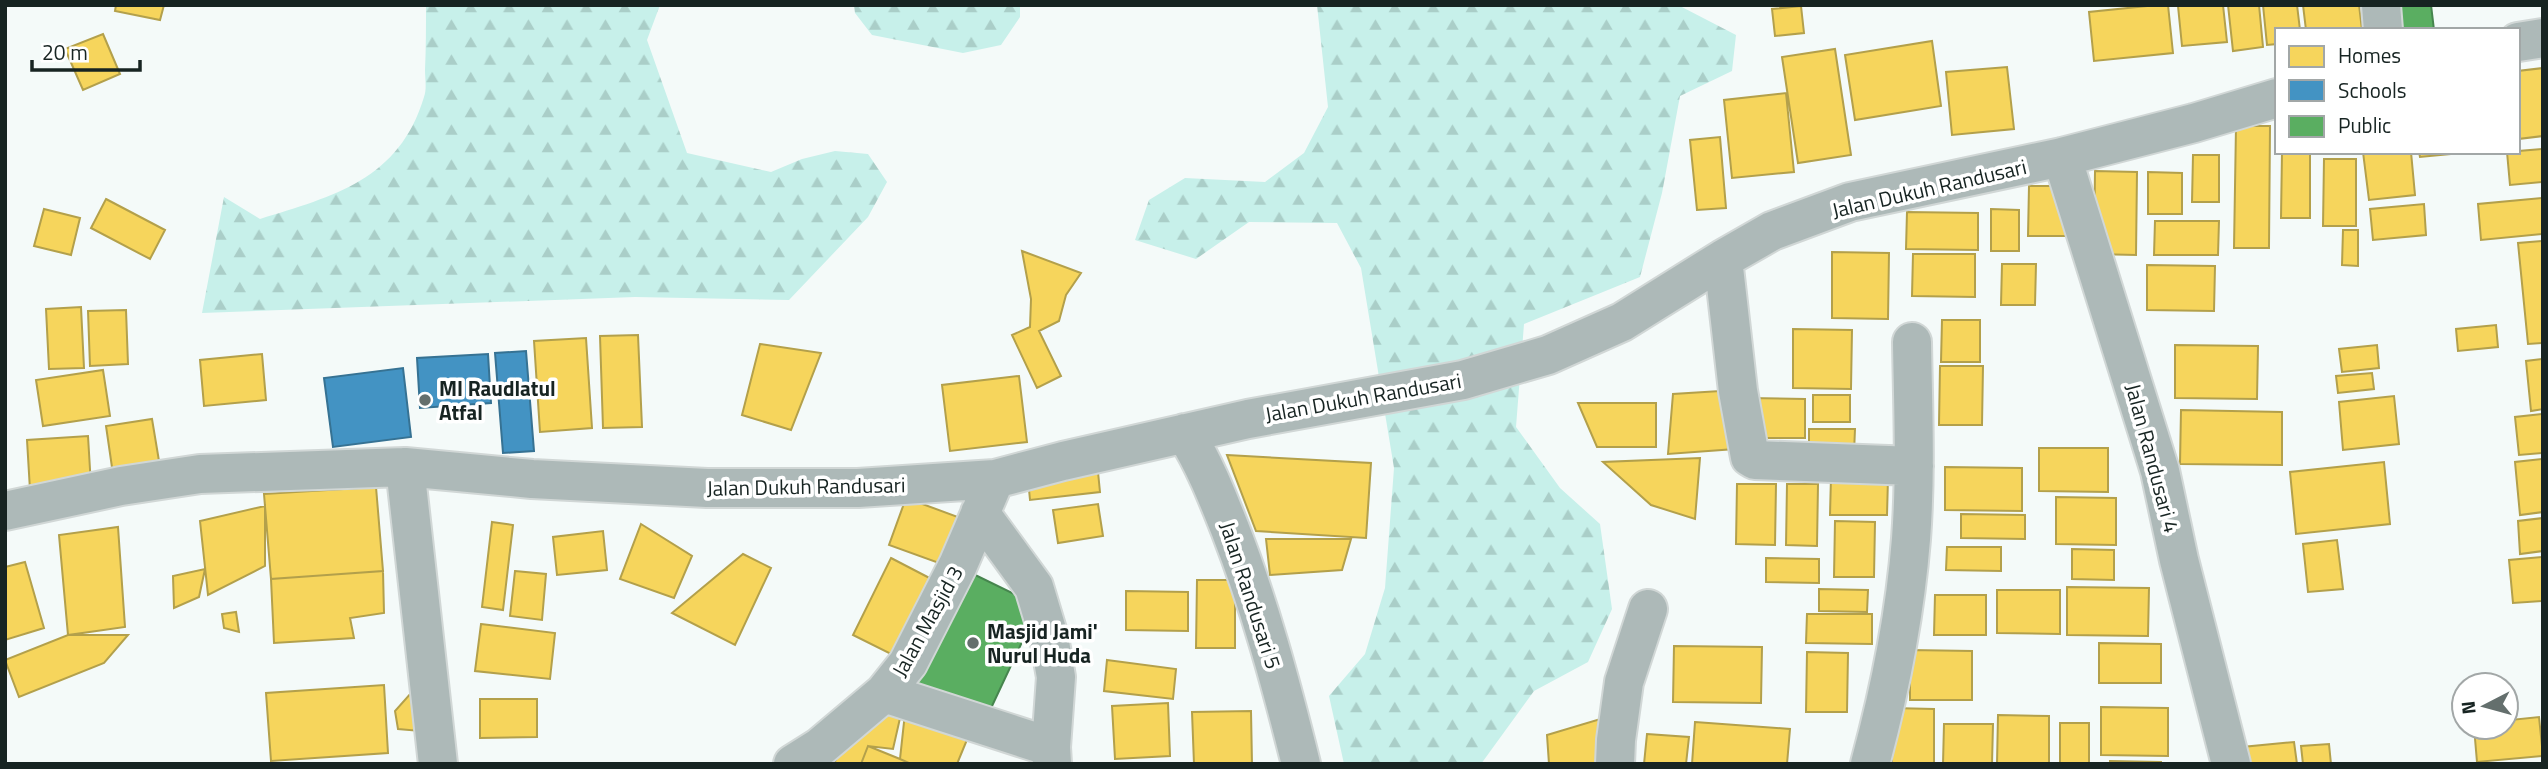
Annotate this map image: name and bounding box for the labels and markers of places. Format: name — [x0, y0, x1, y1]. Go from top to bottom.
place label: MI Raudlatul Atfal — [439, 372, 556, 428]
marker: MI Raudlatul Atfal — [417, 392, 433, 408]
place label: Masjid Jami' Nurul Huda — [987, 615, 1098, 671]
marker: Masjid Jami' Nurul Huda — [965, 635, 981, 651]

